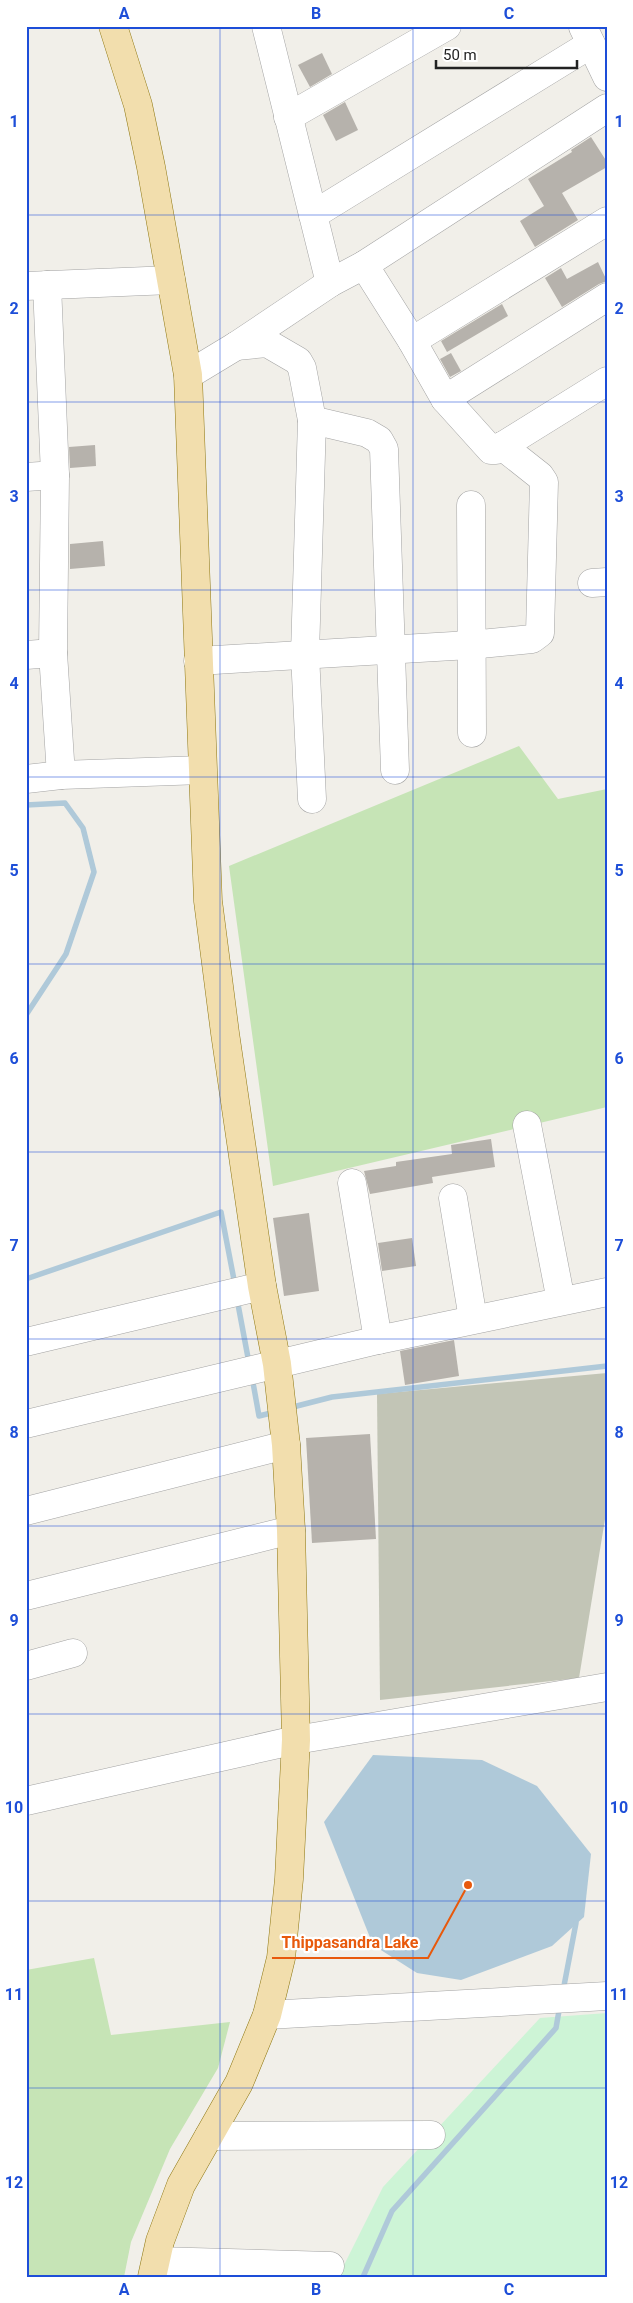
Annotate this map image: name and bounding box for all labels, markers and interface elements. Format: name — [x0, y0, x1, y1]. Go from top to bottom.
text: A — [119, 4, 130, 23]
text: B — [311, 4, 321, 23]
text: C — [504, 4, 514, 23]
scale bar — [436, 38, 577, 70]
text: 50 m — [443, 46, 477, 64]
text: 1 — [9, 112, 19, 131]
text: 1 — [614, 112, 624, 131]
text: 2 — [9, 299, 19, 318]
text: 2 — [614, 299, 624, 318]
text: 3 — [9, 487, 19, 506]
text: 3 — [614, 487, 624, 506]
text: 4 — [9, 674, 19, 693]
text: 4 — [614, 674, 624, 693]
text: 5 — [9, 861, 19, 880]
text: 5 — [614, 861, 624, 880]
text: 6 — [9, 1049, 19, 1068]
text: 6 — [614, 1049, 624, 1068]
text: 7 — [9, 1236, 19, 1255]
text: 7 — [614, 1236, 624, 1255]
text: 8 — [9, 1423, 19, 1442]
text: 8 — [614, 1423, 624, 1442]
text: 9 — [9, 1611, 19, 1630]
text: 9 — [614, 1611, 624, 1630]
text: 10 — [5, 1798, 23, 1817]
text: 10 — [610, 1798, 628, 1817]
callout: Thippasandra Lake — [272, 1927, 428, 1958]
text: Thippasandra Lake — [282, 1933, 419, 1952]
text: 11 — [5, 1985, 23, 2004]
text: 11 — [610, 1985, 628, 2004]
text: 12 — [5, 2173, 23, 2192]
text: 12 — [610, 2173, 628, 2192]
text: A — [119, 2280, 130, 2299]
text: B — [311, 2280, 321, 2299]
text: C — [504, 2280, 514, 2299]

